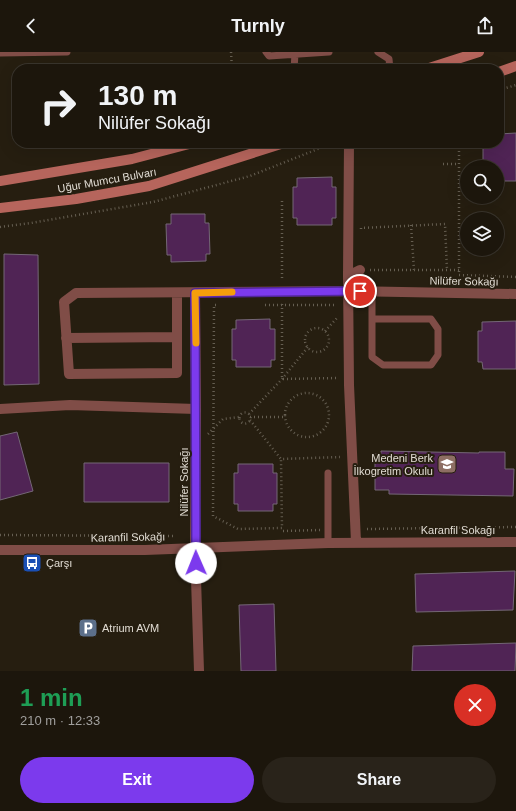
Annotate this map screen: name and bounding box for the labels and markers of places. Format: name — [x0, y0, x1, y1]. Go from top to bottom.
pin — [343, 274, 377, 308]
place label: Medeni Berk İlkogretim Okulu — [354, 452, 433, 477]
school or university icon: Medeni Berk İlkogretim Okulu — [436, 453, 458, 475]
bus stop icon: Çarşı — [21, 552, 43, 574]
place label: Çarşı — [46, 557, 72, 569]
parking icon: Atrium AVM — [77, 617, 99, 639]
place label: Atrium AVM — [102, 622, 159, 634]

